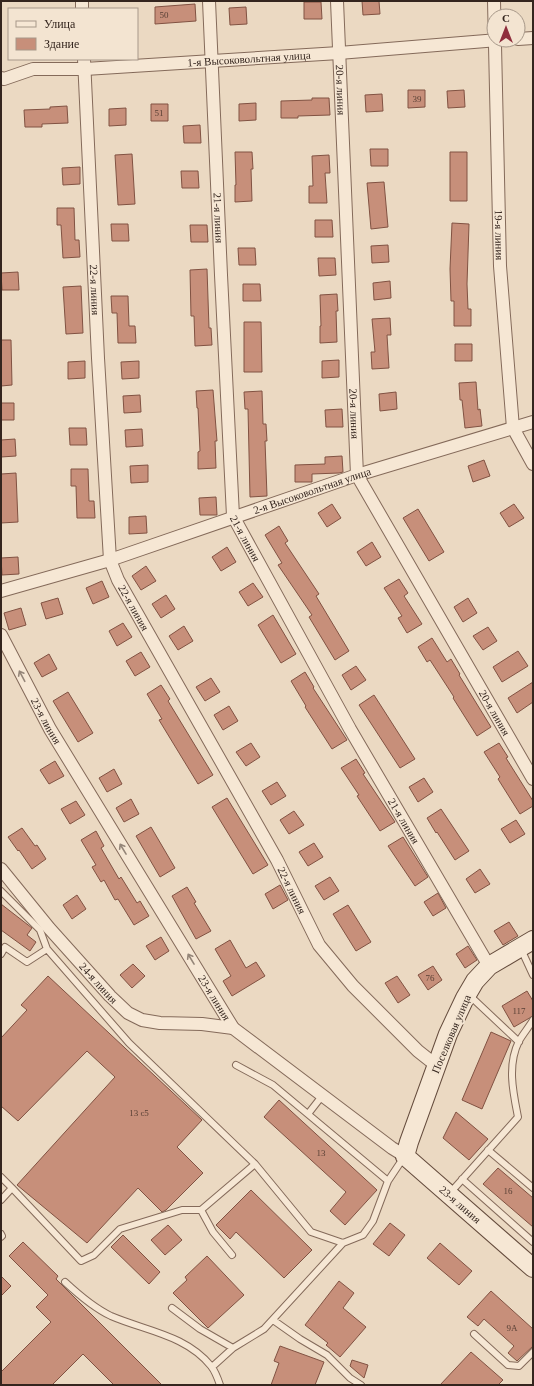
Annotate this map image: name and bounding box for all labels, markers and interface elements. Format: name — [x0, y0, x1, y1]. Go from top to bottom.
legend — [8, 8, 138, 60]
north arrow — [486, 8, 526, 48]
house number: 50 — [160, 10, 169, 20]
text: С — [502, 12, 510, 24]
text: Улица — [44, 17, 76, 31]
text: Здание — [44, 37, 79, 51]
street label: 1-я Высоковольтная улица — [187, 49, 311, 69]
street label: 20-я линия — [334, 64, 348, 116]
house number: 39 — [413, 94, 422, 104]
house number: 51 — [155, 108, 164, 118]
street label: 21-я линия — [211, 192, 226, 243]
street label: 19-я линия — [493, 209, 506, 260]
street label: 22-я линия — [88, 264, 102, 315]
street label: 20-я линия — [347, 388, 361, 439]
street label: 2-я Высоковольтная улица — [252, 465, 372, 516]
street label: 21-я линия — [228, 513, 263, 563]
street label: 22-я линия — [116, 583, 151, 633]
one-way arrow — [18, 670, 25, 682]
street label: 20-я линия — [477, 688, 512, 738]
street label: 23-я линия — [29, 696, 64, 746]
street label: 21-я линия — [386, 796, 422, 846]
one-way arrow — [119, 843, 127, 854]
street label: 22-я линия — [275, 865, 309, 916]
one-way arrow — [187, 954, 195, 965]
street label: 24-я линия — [77, 960, 120, 1006]
street label: 23-я линия — [196, 973, 233, 1022]
house number: 76 — [426, 973, 435, 983]
street label: Поселковая улица — [429, 993, 473, 1075]
house number: 117 — [512, 1006, 526, 1016]
house number: 13 с5 — [129, 1108, 149, 1118]
house number: 13 — [317, 1148, 326, 1158]
street label: 23-я линия — [437, 1183, 483, 1226]
house number: 16 — [504, 1186, 513, 1196]
house number: 9А — [507, 1323, 518, 1333]

